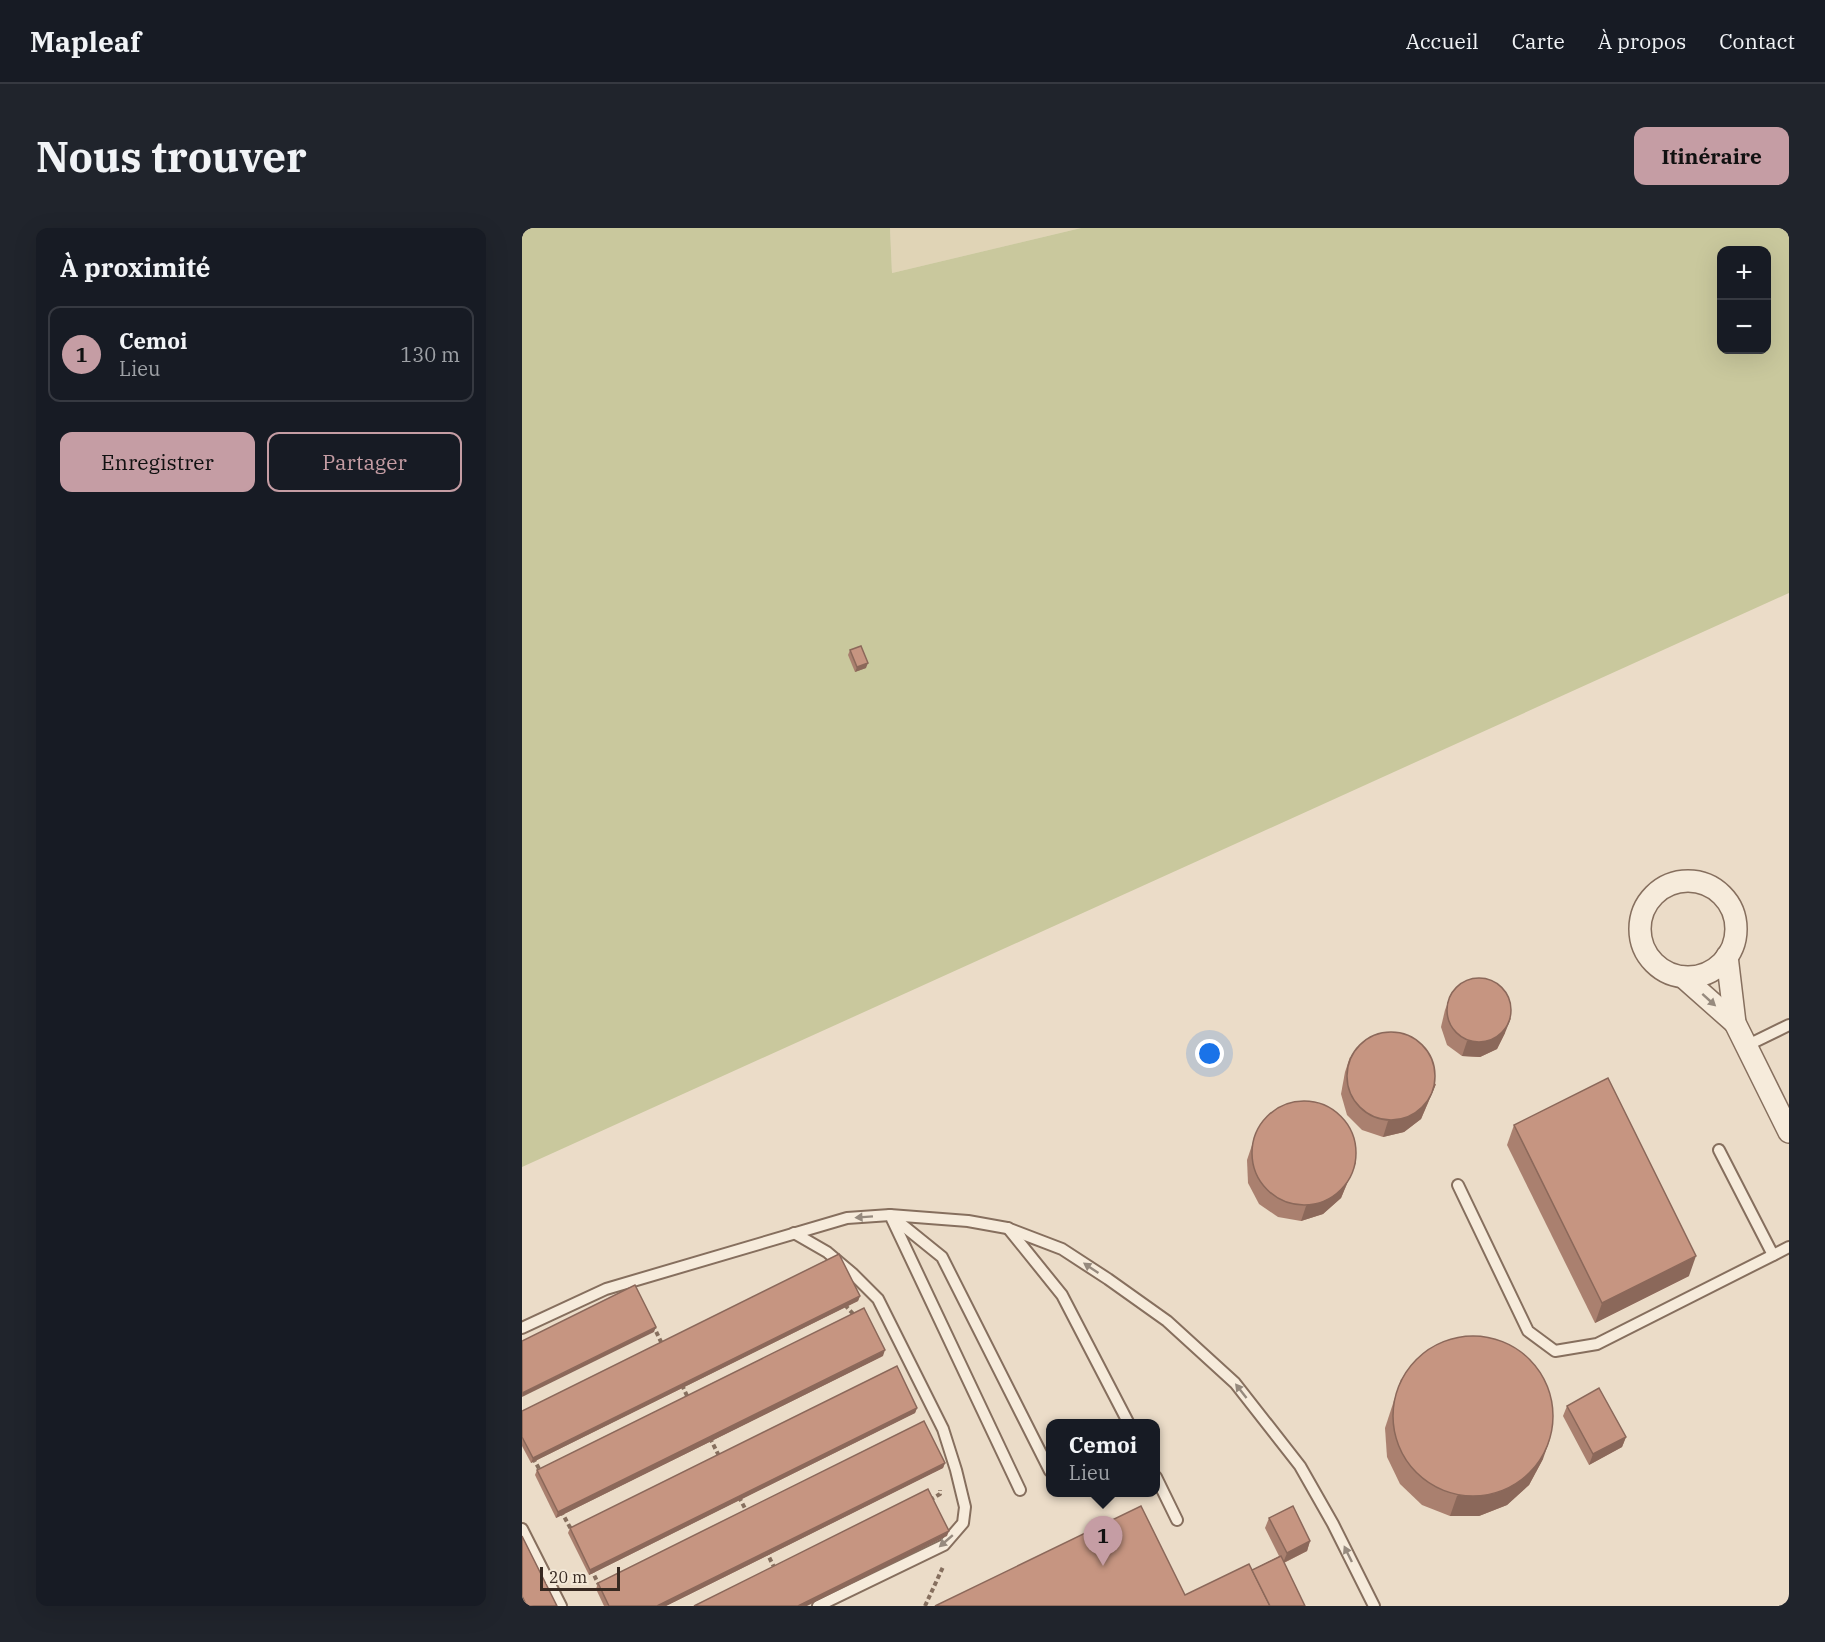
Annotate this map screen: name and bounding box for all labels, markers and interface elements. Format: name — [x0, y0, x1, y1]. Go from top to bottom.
text: Mapleaf — [30, 23, 141, 60]
text: Accueil — [1406, 27, 1479, 55]
text: Carte — [1512, 27, 1565, 55]
text: À propos — [1598, 27, 1686, 55]
text: Contact — [1719, 27, 1795, 55]
button: Itinéraire — [1634, 127, 1789, 185]
text: Nous trouver — [36, 129, 307, 184]
map controls — [1717, 246, 1771, 354]
button: + — [1717, 246, 1771, 300]
text: À proximité — [60, 250, 211, 284]
button: − — [1717, 300, 1771, 354]
text: Cemoi — [119, 326, 187, 355]
text: 1 — [76, 341, 88, 368]
text: 130 m — [400, 341, 460, 368]
text: Lieu — [119, 355, 160, 382]
button: Enregistrer — [60, 432, 255, 492]
button: Partager — [267, 432, 462, 492]
one-way arrow — [1701, 993, 1716, 1006]
your location — [1195, 1039, 1224, 1068]
one-way arrow — [855, 1212, 874, 1222]
one-way arrow — [1083, 1262, 1099, 1274]
one-way arrow — [1234, 1383, 1247, 1399]
popup — [1046, 1419, 1160, 1497]
text: Cemoi — [1069, 1430, 1137, 1459]
text: Lieu — [1069, 1459, 1110, 1486]
pin: 1 — [1084, 1516, 1122, 1566]
one-way arrow — [938, 1534, 953, 1548]
one-way arrow — [1343, 1545, 1352, 1562]
scale bar — [540, 1564, 620, 1592]
text: 20 m — [549, 1567, 587, 1587]

